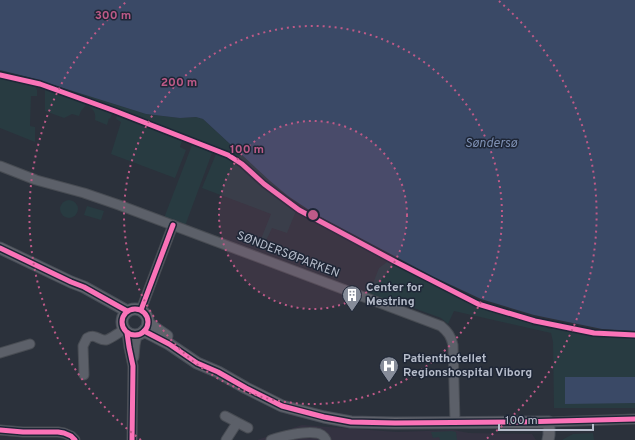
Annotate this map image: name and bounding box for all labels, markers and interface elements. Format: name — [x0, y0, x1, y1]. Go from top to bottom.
text: 300 m — [95, 8, 131, 24]
text: 200 m — [161, 75, 197, 91]
water label: Søndersø — [465, 136, 518, 152]
text: 100 m — [230, 142, 264, 158]
centre of rings — [306, 208, 320, 222]
street label: SØNDERSØPARKEN — [234, 228, 342, 282]
place label: Center for Mestring — [366, 280, 422, 310]
building icon: Center for Mestring — [341, 284, 363, 312]
place label: Patienthotellet Regionshospital Viborg — [403, 351, 532, 381]
hospital icon: Patienthotellet Regionshospital Viborg — [378, 355, 400, 383]
scale bar — [499, 406, 593, 432]
text: 100 m — [505, 413, 538, 429]

